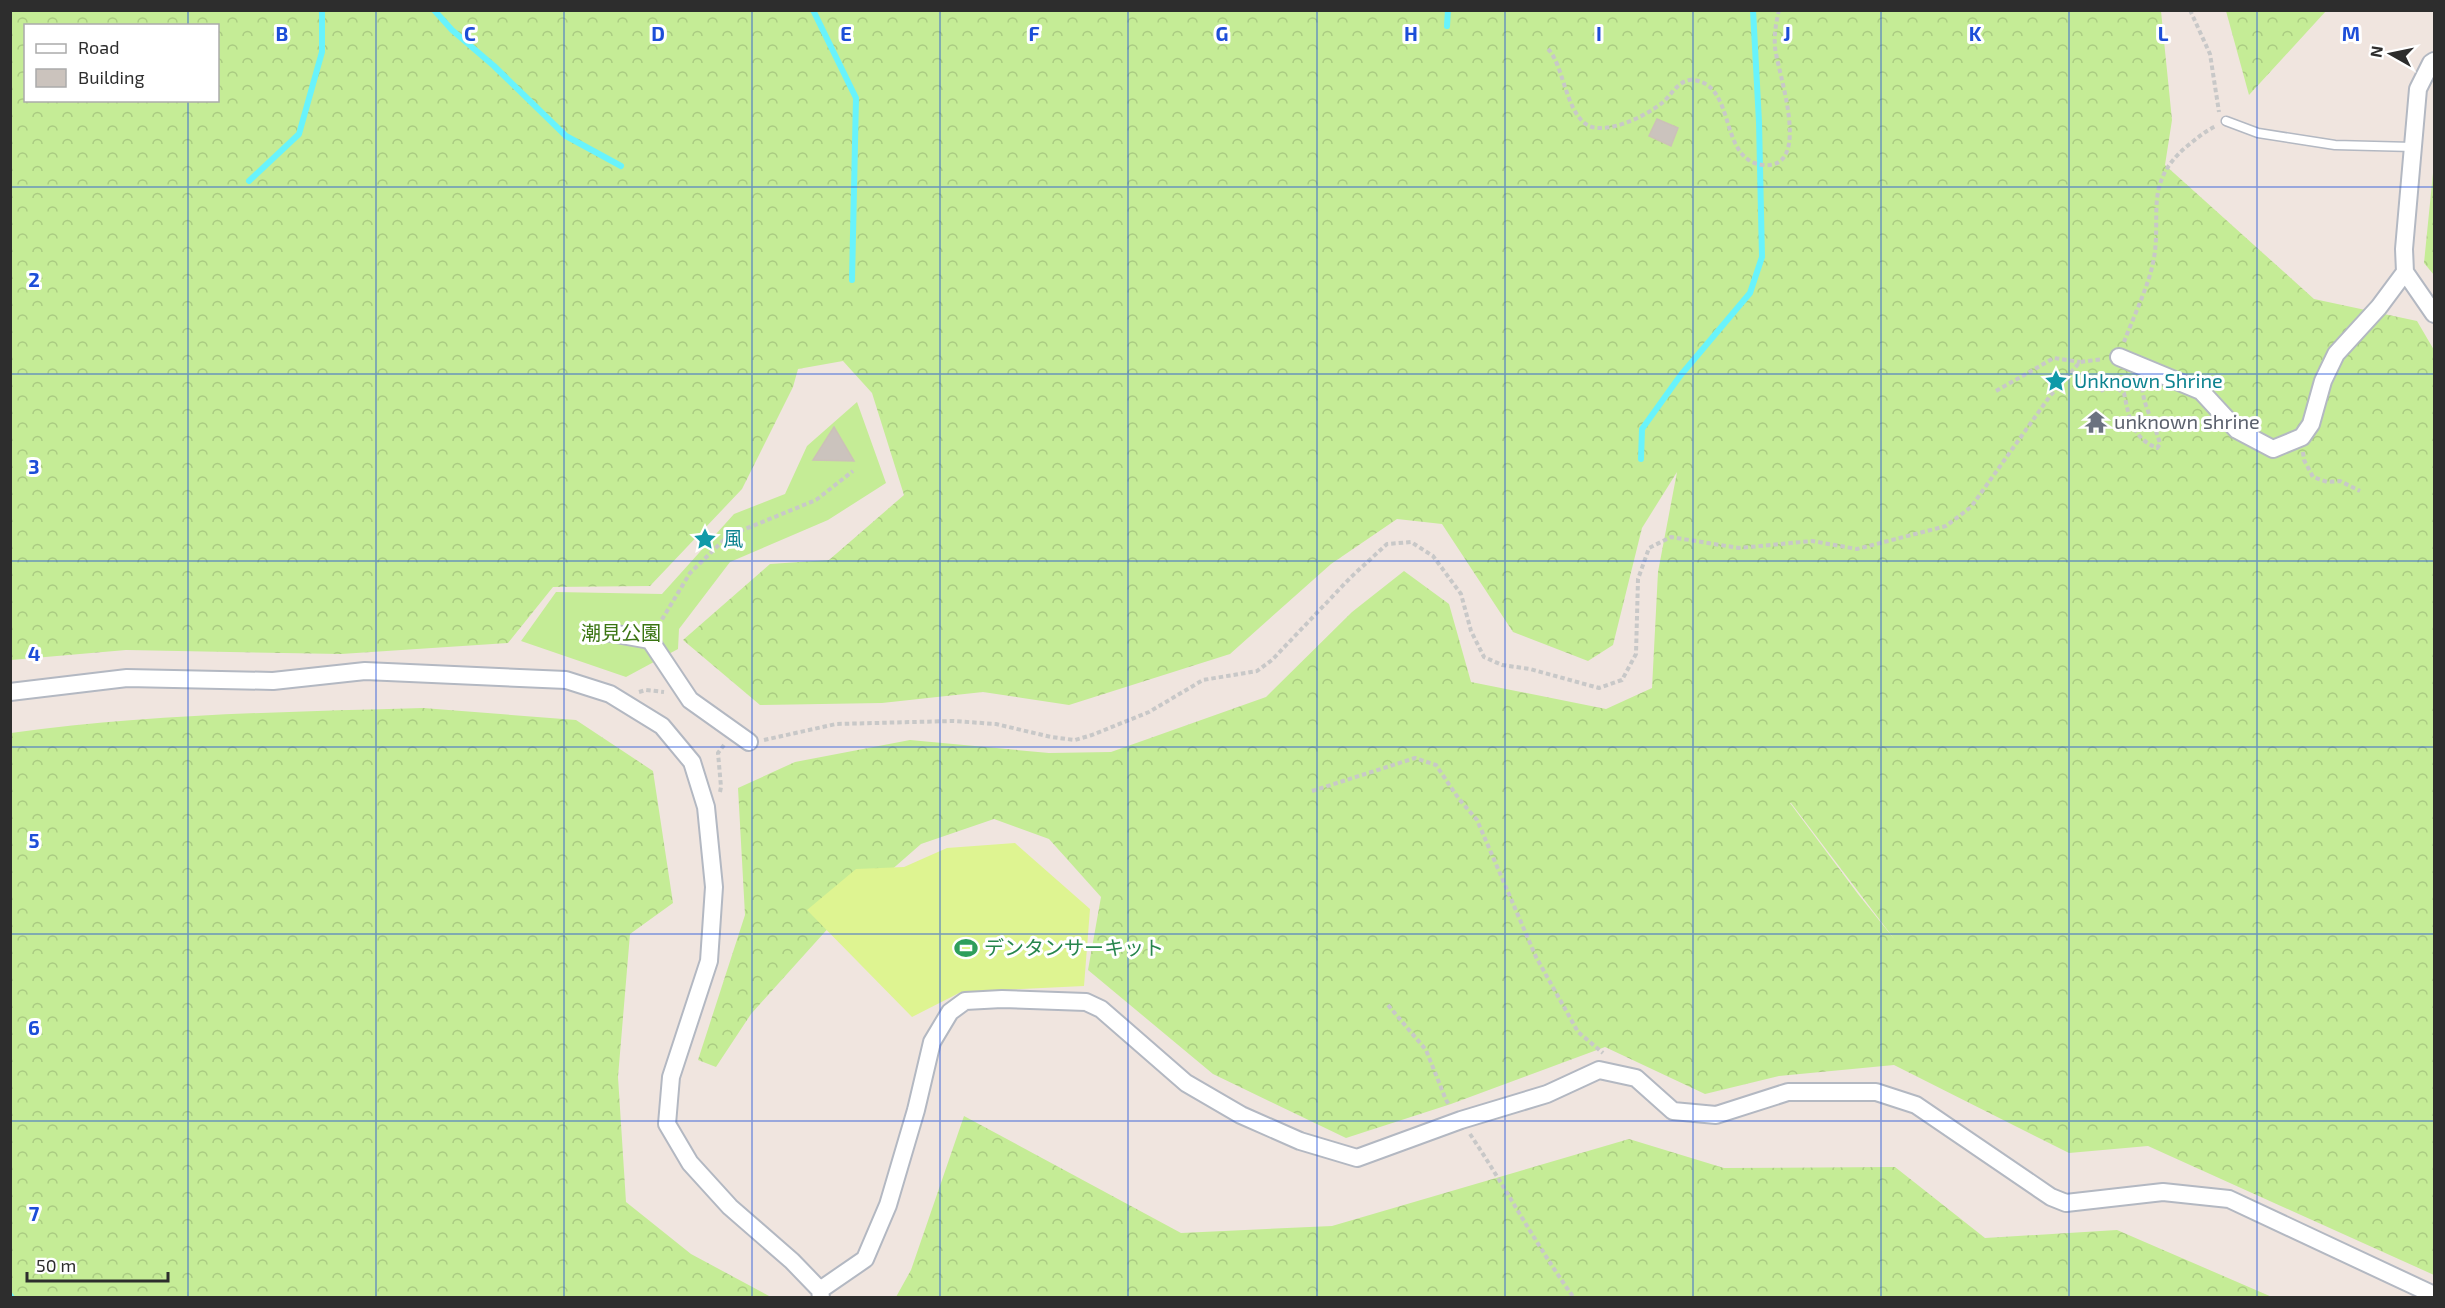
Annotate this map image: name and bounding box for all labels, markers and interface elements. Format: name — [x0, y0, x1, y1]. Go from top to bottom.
text: B — [276, 21, 288, 45]
text: C — [464, 21, 476, 45]
text: D — [651, 21, 665, 45]
text: E — [840, 21, 852, 45]
text: F — [1028, 21, 1040, 45]
text: G — [1216, 21, 1228, 45]
text: H — [1404, 21, 1418, 45]
text: I — [1596, 21, 1602, 45]
text: J — [1783, 21, 1791, 45]
text: K — [1969, 21, 1982, 45]
text: L — [2158, 21, 2169, 45]
text: M — [2342, 21, 2360, 45]
legend — [24, 24, 219, 102]
north arrow — [2361, 24, 2421, 84]
text: Road — [78, 36, 119, 58]
text: N — [2365, 44, 2386, 59]
text: Building — [78, 66, 145, 88]
text: 2 — [28, 267, 40, 291]
place icon: Unknown Shrine — [2043, 368, 2069, 394]
place label: Unknown Shrine — [2074, 368, 2223, 392]
temple icon: unknown shrine — [2083, 409, 2109, 435]
place label: unknown shrine — [2114, 409, 2260, 433]
text: 3 — [28, 454, 40, 478]
place icon: 風 — [692, 526, 718, 552]
place label: 風 — [723, 526, 743, 550]
park label: 潮見公園 — [581, 620, 661, 644]
text: 4 — [28, 641, 41, 665]
text: 5 — [28, 828, 40, 852]
sports icon: デンタンサーキット — [953, 935, 979, 961]
place label: デンタンサーキット — [984, 935, 1164, 959]
text: 6 — [28, 1015, 40, 1039]
text: 7 — [29, 1201, 40, 1225]
scale bar — [27, 1245, 168, 1283]
text: 50 m — [36, 1254, 76, 1276]

